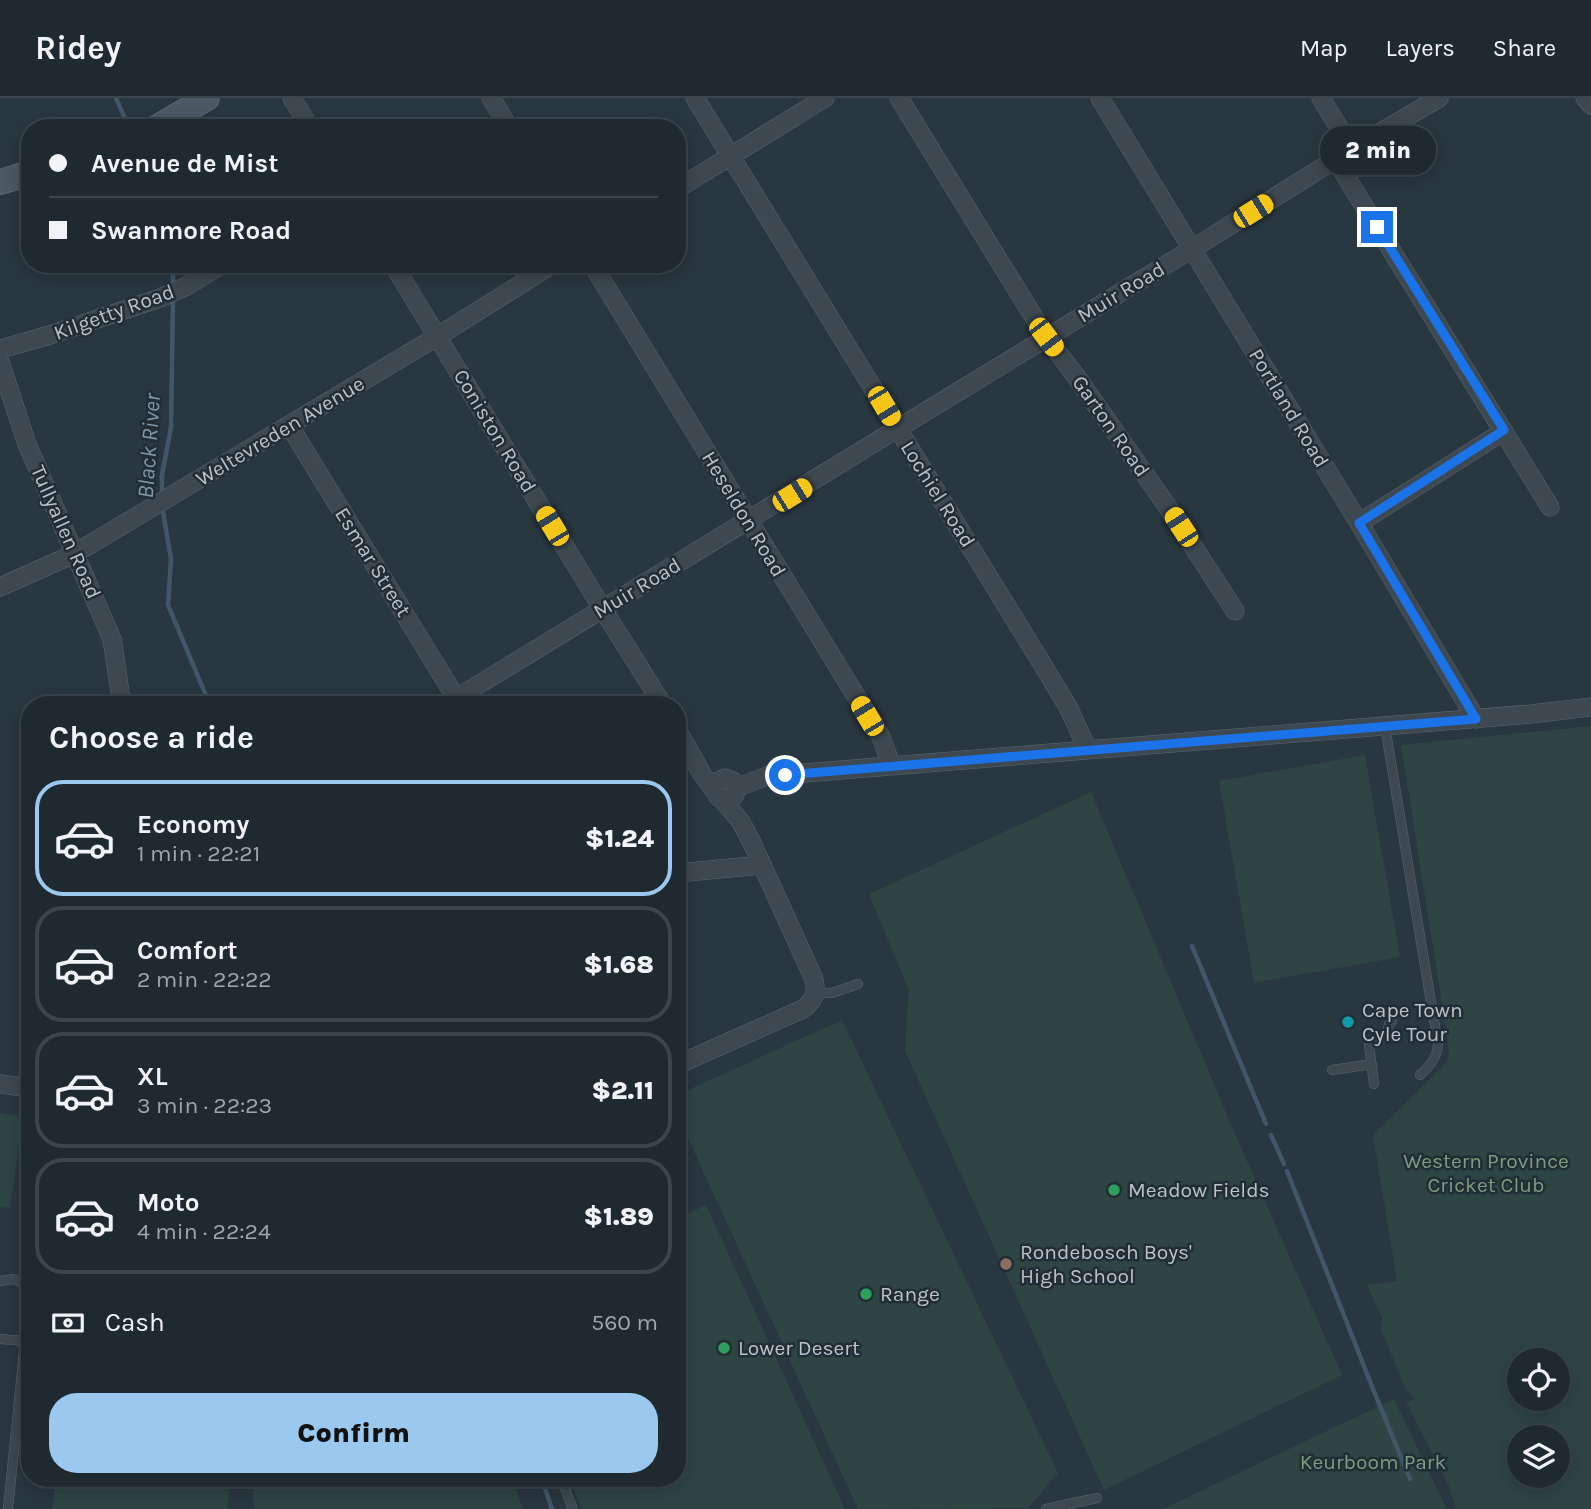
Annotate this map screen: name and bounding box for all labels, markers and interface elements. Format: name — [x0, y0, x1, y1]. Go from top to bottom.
text: Ridey — [35, 29, 121, 67]
text: Map — [1300, 34, 1348, 62]
text: Layers — [1386, 34, 1455, 62]
text: Share — [1493, 34, 1556, 62]
callout: 2 min — [1319, 125, 1435, 174]
text: 2 min — [1345, 137, 1411, 164]
text: Avenue de Mist — [91, 148, 278, 179]
car — [1230, 191, 1277, 231]
route end — [1361, 211, 1393, 243]
text: Swanmore Road — [91, 215, 291, 246]
street label: Muir Road — [1073, 257, 1169, 327]
street label: Kilgetty Road — [50, 279, 178, 345]
car — [1025, 314, 1068, 360]
street label: Portland Road — [1244, 344, 1334, 472]
street label: Coniston Road — [449, 365, 541, 497]
street label: Weltevreden Avenue — [191, 371, 369, 491]
street label: Garton Road — [1067, 371, 1155, 481]
car — [865, 383, 904, 429]
water label: Black River — [132, 391, 166, 500]
street label: Lochiel Road — [896, 436, 980, 552]
street label: Heseldon Road — [697, 447, 791, 581]
street label: Tullyallen Road — [26, 462, 106, 602]
car — [769, 475, 816, 515]
street label: Esmar Street — [330, 503, 416, 621]
car — [533, 503, 572, 549]
car — [1161, 504, 1202, 550]
street label: Muir Road — [589, 553, 685, 623]
car — [848, 693, 887, 739]
text: Choose a ride — [49, 719, 254, 756]
route start — [769, 759, 801, 791]
icon: car — [53, 807, 116, 870]
text: Economy — [137, 809, 249, 840]
text: $1.24 — [585, 823, 654, 854]
text: 1 min · 22:21 — [137, 840, 260, 867]
icon: car — [53, 933, 116, 996]
text: Comfort — [137, 935, 238, 966]
text: $1.68 — [584, 949, 654, 980]
text: 2 min · 22:22 — [137, 966, 272, 993]
place label: Cape Town Cyle Tour — [1362, 998, 1463, 1046]
marker: Cape Town Cyle Tour — [1340, 1014, 1356, 1030]
icon: car — [53, 1059, 116, 1122]
text: XL — [137, 1061, 168, 1092]
text: $2.11 — [591, 1075, 654, 1106]
text: 3 min · 22:23 — [137, 1092, 272, 1119]
park label: Western Province Cricket Club — [1403, 1149, 1569, 1197]
place label: Meadow Fields — [1128, 1178, 1270, 1202]
marker: Meadow Fields — [1106, 1182, 1122, 1198]
icon: car — [53, 1185, 116, 1248]
text: Moto — [137, 1187, 199, 1218]
text: $1.89 — [584, 1201, 654, 1232]
text: 4 min · 22:24 — [137, 1218, 271, 1245]
place label: Rondebosch Boys' High School — [1020, 1240, 1192, 1288]
marker: Rondebosch Boys' High School — [998, 1256, 1014, 1272]
place label: Range — [880, 1282, 940, 1306]
marker: Range — [858, 1286, 874, 1302]
icon: cash — [49, 1304, 87, 1342]
text: Cash — [105, 1307, 165, 1338]
text: 560 m — [591, 1309, 658, 1336]
place label: Lower Desert — [738, 1336, 860, 1360]
marker: Lower Desert — [716, 1340, 732, 1356]
map controls — [1507, 1348, 1570, 1488]
button: locate — [1507, 1348, 1570, 1411]
button: Confirm — [49, 1393, 658, 1473]
button: layers — [1507, 1425, 1570, 1488]
park label: Keurboom Park — [1300, 1450, 1446, 1474]

